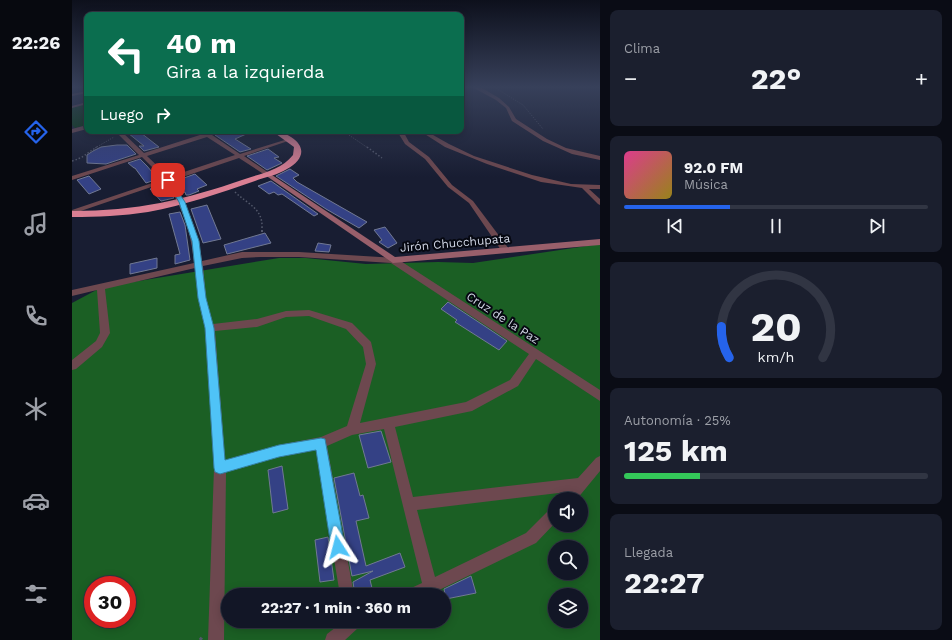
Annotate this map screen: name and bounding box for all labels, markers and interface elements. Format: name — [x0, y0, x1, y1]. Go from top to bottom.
text: 40 m — [166, 27, 236, 60]
icon: left — [100, 28, 152, 80]
text: 22:26 — [12, 32, 60, 53]
text: Clima — [624, 41, 660, 56]
text: Gira a la izquierda — [166, 61, 325, 82]
text: 22° — [751, 61, 801, 96]
text: − — [624, 66, 637, 91]
text: + — [915, 66, 928, 91]
icon: right — [152, 104, 174, 126]
text: Luego — [100, 106, 144, 124]
icon: directions — [22, 118, 50, 146]
text: 92.0 FM — [684, 159, 743, 177]
pin — [151, 163, 185, 197]
icon: arrive — [157, 169, 179, 191]
text: Música — [684, 177, 728, 192]
icon: music — [22, 210, 50, 238]
icon: previous — [664, 215, 686, 237]
icon: pause — [765, 215, 787, 237]
icon: next — [866, 215, 888, 237]
street label: Jirón Chucchupata — [399, 231, 511, 255]
street label: Cruz de la Paz — [464, 289, 542, 347]
icon: phone — [22, 302, 50, 330]
text: 20 — [750, 302, 802, 351]
text: km/h — [758, 349, 794, 365]
icon: climate — [22, 395, 50, 423]
text: Autonomía · 25% — [624, 413, 731, 428]
text: 125 km — [624, 433, 728, 468]
icon: car — [22, 487, 50, 515]
map controls — [548, 492, 588, 628]
button: sound — [548, 492, 588, 532]
position arrow — [317, 526, 359, 568]
button: search — [548, 540, 588, 580]
text: Llegada — [624, 545, 673, 560]
text: 22:27 — [624, 565, 704, 600]
speed limit sign: 30 — [84, 576, 136, 628]
icon: filters — [22, 580, 50, 608]
button: layers — [548, 588, 588, 628]
text: 22:27 · 1 min · 360 m — [261, 599, 411, 617]

